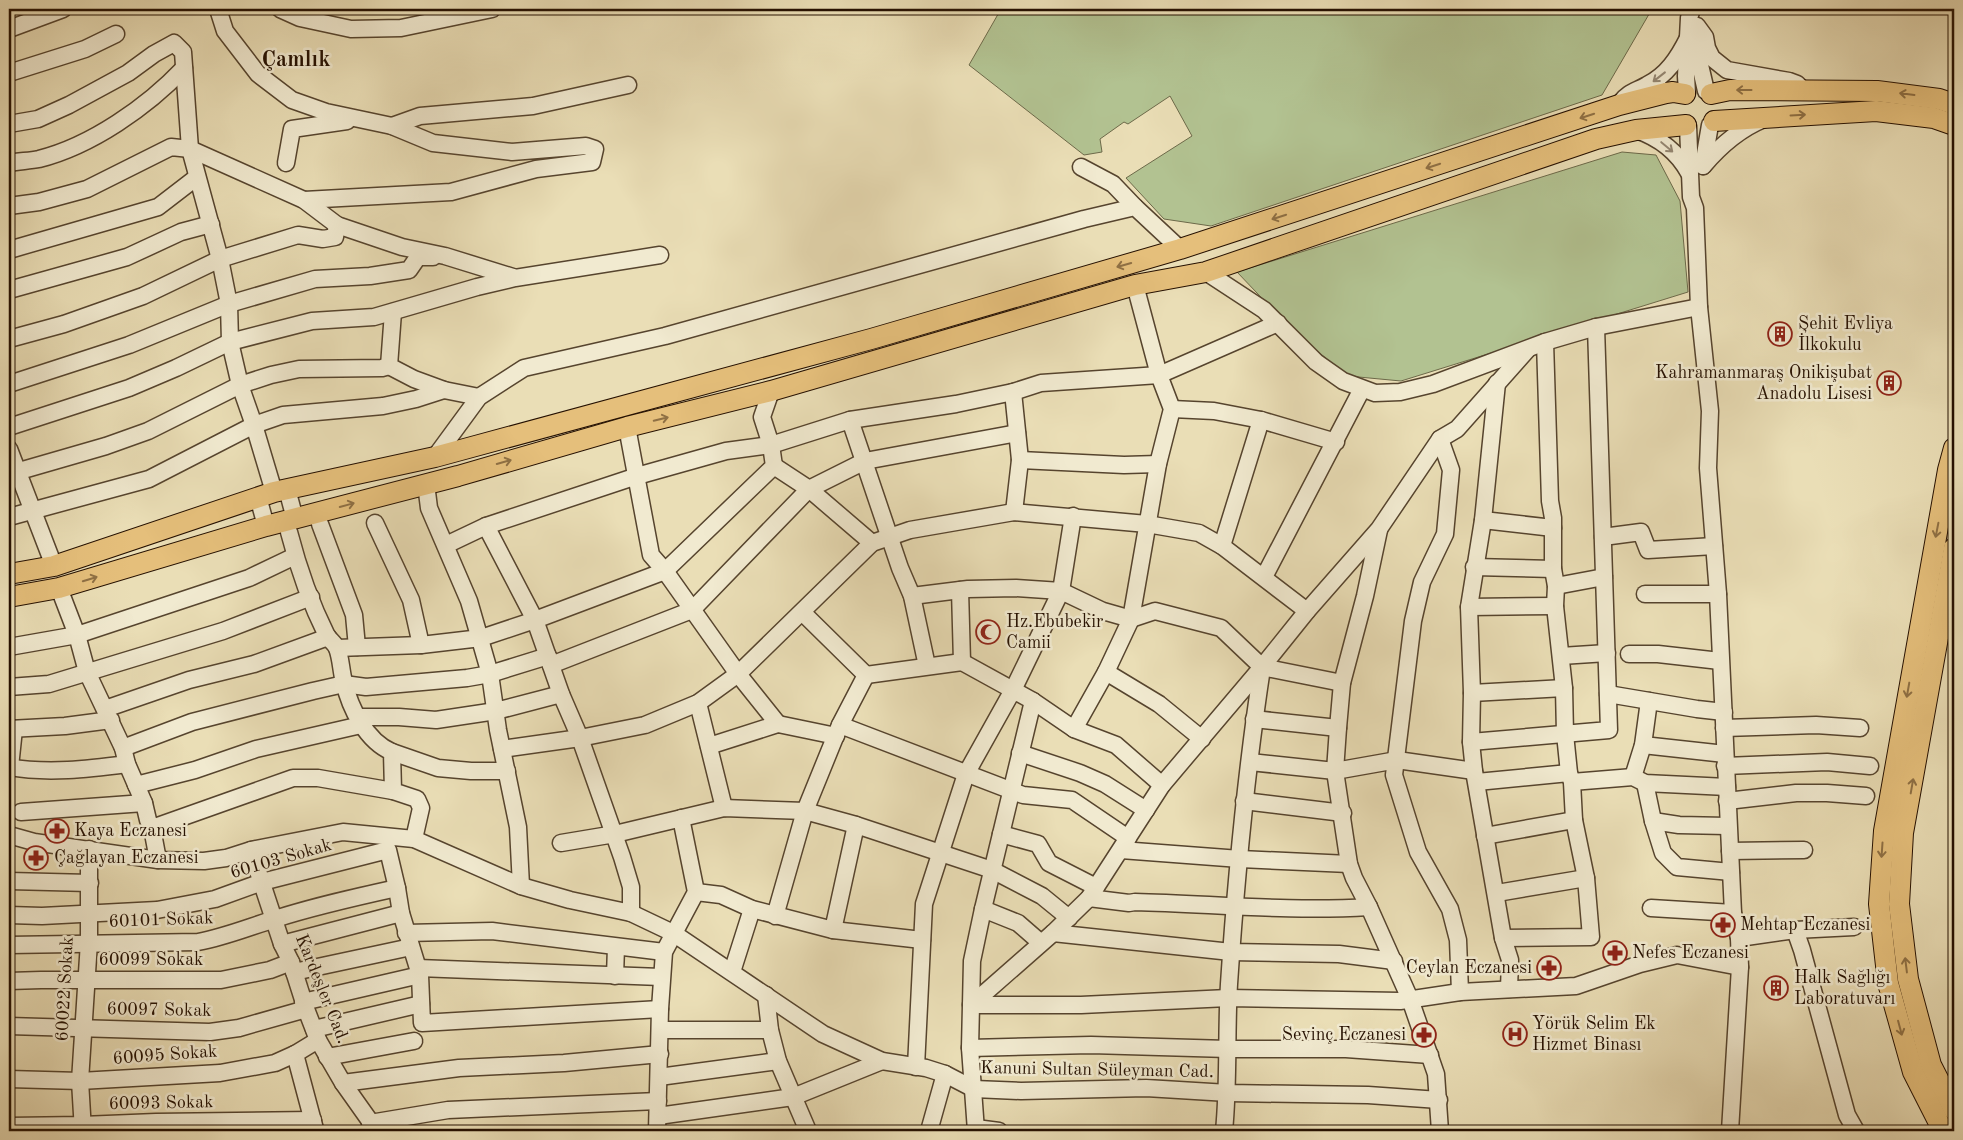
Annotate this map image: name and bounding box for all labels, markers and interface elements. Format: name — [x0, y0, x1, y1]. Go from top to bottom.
district label: Çamlık — [262, 49, 330, 71]
one-way arrow — [1652, 72, 1666, 82]
one-way arrow — [1737, 85, 1753, 95]
one-way arrow — [1899, 89, 1915, 99]
one-way arrow — [1789, 110, 1805, 119]
one-way arrow — [1580, 111, 1596, 121]
one-way arrow — [1661, 141, 1674, 152]
one-way arrow — [1426, 162, 1441, 171]
one-way arrow — [1271, 212, 1287, 222]
one-way arrow — [1116, 261, 1132, 271]
place label: Şehit Evliya İlkokulu — [1798, 315, 1893, 354]
building icon: Şehit Evliya İlkokulu — [1767, 321, 1793, 347]
place label: Kahramanmaraş Onikişubat Anadolu Lisesi — [1655, 364, 1872, 403]
building icon: Kahramanmaraş Onikişubat Anadolu Lisesi — [1876, 370, 1902, 396]
one-way arrow — [652, 413, 668, 423]
one-way arrow — [496, 457, 512, 467]
one-way arrow — [339, 500, 355, 509]
one-way arrow — [1932, 522, 1942, 538]
one-way arrow — [82, 573, 98, 583]
place label: Hz.Ebubekir Camii — [1006, 613, 1104, 652]
mosque icon: Hz.Ebubekir Camii — [975, 619, 1001, 645]
one-way arrow — [1902, 682, 1912, 698]
one-way arrow — [1907, 779, 1917, 795]
pharmacy icon: Kaya Eczanesi — [44, 818, 70, 844]
place label: Kaya Eczanesi — [74, 822, 187, 840]
street label: 60103 Sokak — [228, 836, 334, 882]
one-way arrow — [1878, 842, 1887, 858]
pharmacy icon: Çağlayan Eczanesi — [23, 845, 49, 871]
place label: Çağlayan Eczanesi — [54, 849, 199, 867]
street label: 60101 Sokak — [108, 909, 214, 931]
pharmacy icon: Mehtap Eczanesi — [1710, 912, 1736, 938]
place label: Mehtap Eczanesi — [1740, 916, 1871, 934]
street label: Kardeşler Cad. — [292, 932, 352, 1046]
street label: 60022 Sokak — [53, 936, 77, 1042]
pharmacy icon: Nefes Eczanesi — [1602, 940, 1628, 966]
place label: Nefes Eczanesi — [1632, 944, 1749, 962]
street label: 60099 Sokak — [99, 951, 203, 969]
pharmacy icon: Ceylan Eczanesi — [1536, 955, 1562, 981]
one-way arrow — [1901, 957, 1911, 973]
place label: Ceylan Eczanesi — [1406, 959, 1532, 977]
place label: Halk Sağlığı Laboratuvarı — [1794, 969, 1896, 1008]
building icon: Halk Sağlığı Laboratuvarı — [1763, 975, 1789, 1001]
street label: 60097 Sokak — [106, 1000, 212, 1020]
place label: Yörük Selim Ek Hizmet Binası — [1532, 1015, 1656, 1054]
one-way arrow — [1896, 1020, 1906, 1036]
hospital icon: Yörük Selim Ek Hizmet Binası — [1502, 1021, 1528, 1047]
pharmacy icon: Sevinç Eczanesi — [1411, 1022, 1437, 1048]
place label: Sevinç Eczanesi — [1282, 1026, 1406, 1044]
street label: 60095 Sokak — [112, 1042, 218, 1068]
street label: Kanuni Sultan Süleyman Cad. — [980, 1059, 1214, 1081]
street label: 60093 Sokak — [108, 1093, 214, 1113]

